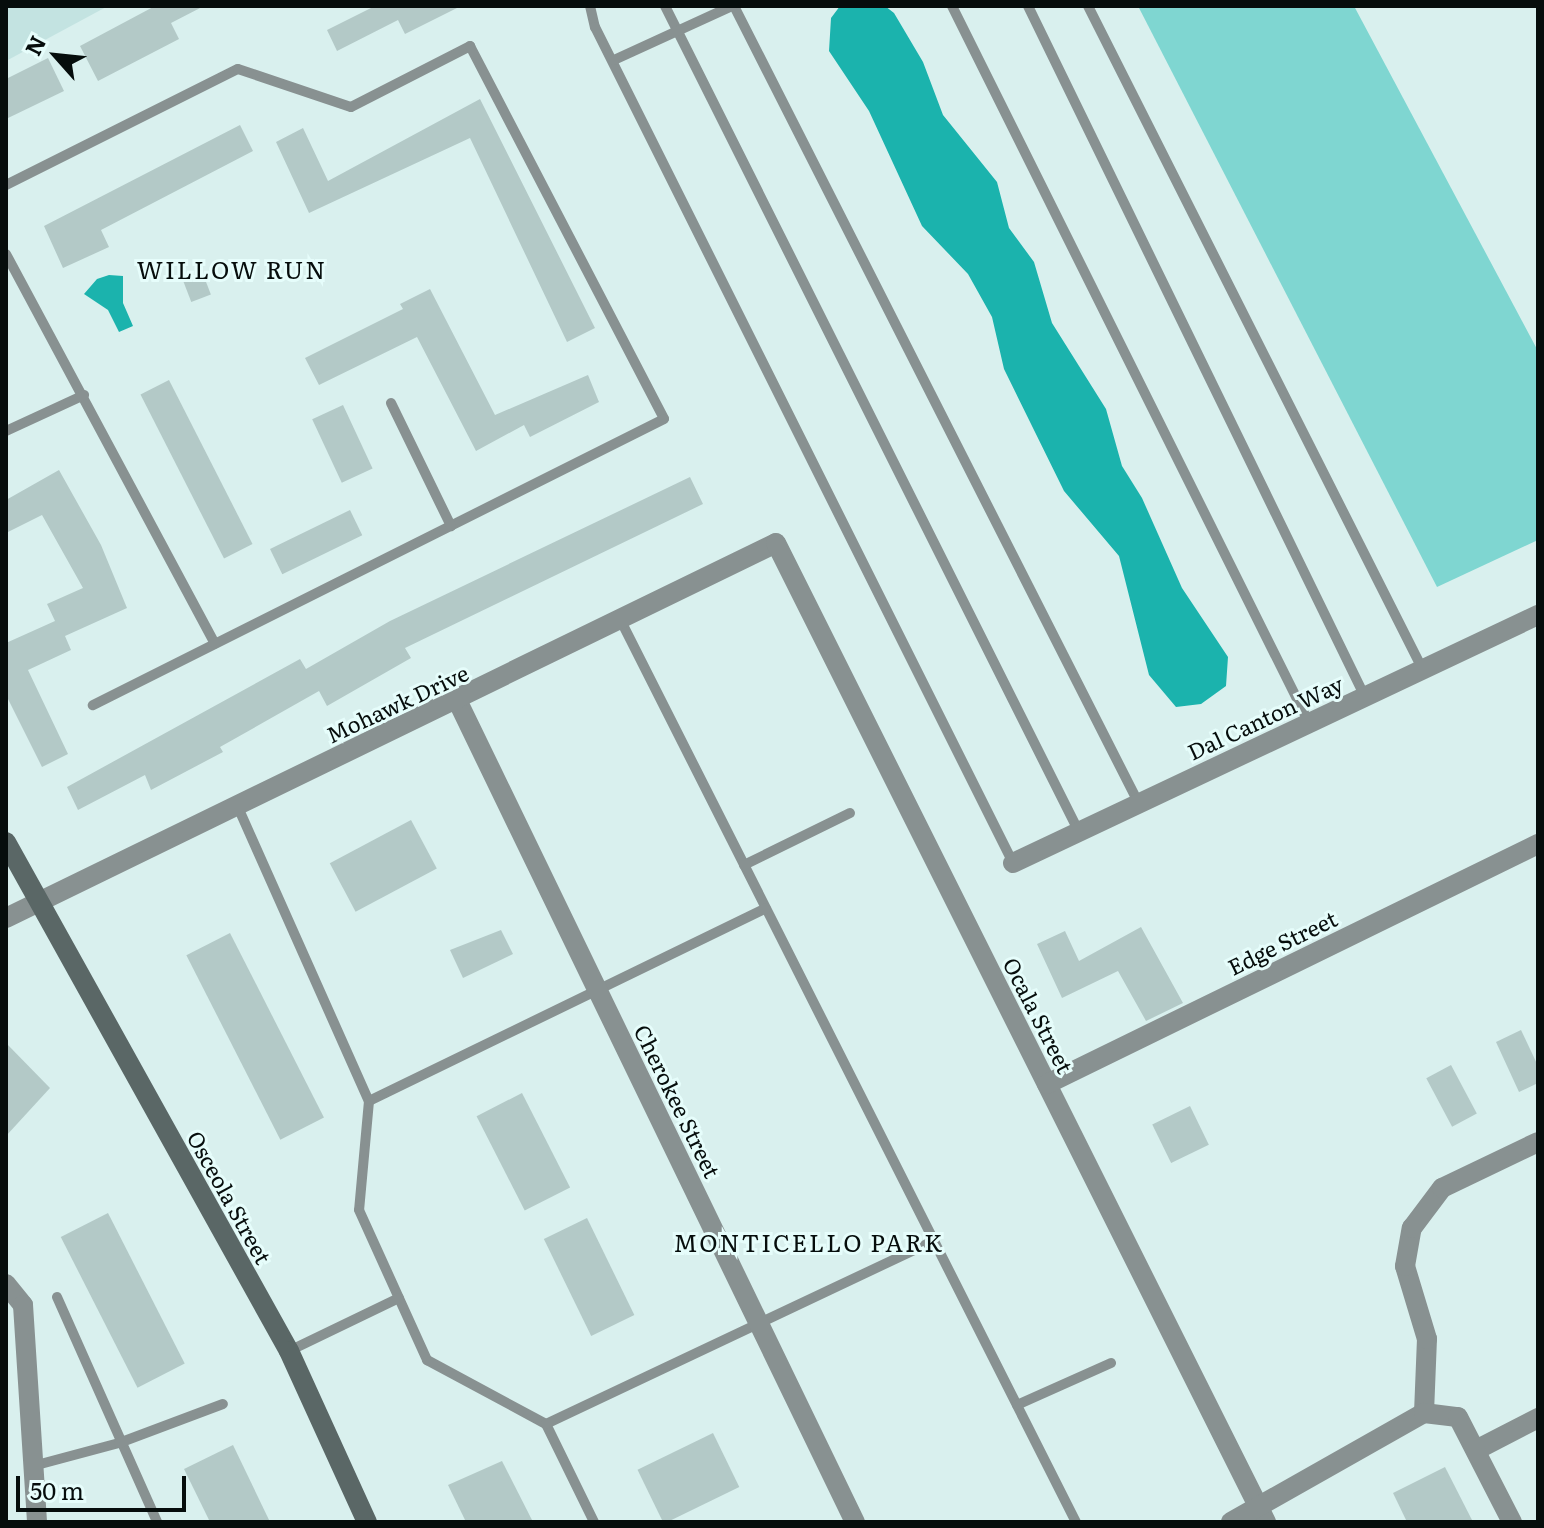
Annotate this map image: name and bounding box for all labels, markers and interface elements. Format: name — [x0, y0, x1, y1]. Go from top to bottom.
north arrow — [16, 16, 96, 96]
text: N — [15, 29, 53, 61]
district label: WILLOW RUN — [137, 255, 327, 283]
street label: Mohawk Drive — [322, 659, 472, 747]
street label: Dal Canton Way — [1183, 669, 1347, 765]
street label: Edge Street — [1223, 904, 1341, 980]
street label: Ocala Street — [999, 953, 1079, 1077]
street label: Cherokee Street — [630, 1020, 726, 1182]
street label: Osceola Street — [183, 1126, 277, 1268]
district label: MONTICELLO PARK — [674, 1228, 944, 1256]
scale bar — [20, 1460, 190, 1510]
text: 50 m — [30, 1472, 84, 1507]

